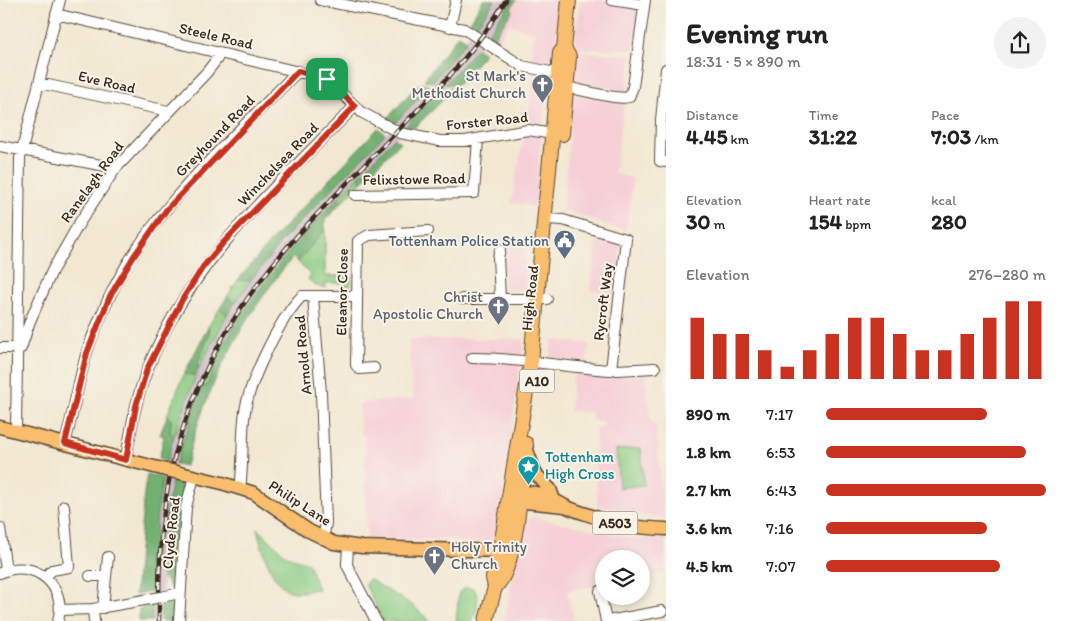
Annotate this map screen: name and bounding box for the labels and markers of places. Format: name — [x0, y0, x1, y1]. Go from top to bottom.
pin — [306, 58, 348, 100]
place label: St Mark's Methodist Church — [412, 67, 526, 102]
church icon: St Mark's Methodist Church — [530, 73, 554, 104]
public building icon: Tottenham Police Station — [553, 229, 577, 260]
place label: Tottenham Police Station — [388, 232, 549, 250]
place label: Christ Apostolic Church — [373, 288, 483, 323]
church icon: Christ Apostolic Church — [487, 294, 511, 325]
place label: Tottenham High Cross — [545, 448, 615, 483]
place icon: Tottenham High Cross — [517, 454, 541, 485]
place label: Holy Trinity Church — [451, 538, 527, 573]
church icon: Holy Trinity Church — [423, 544, 447, 575]

